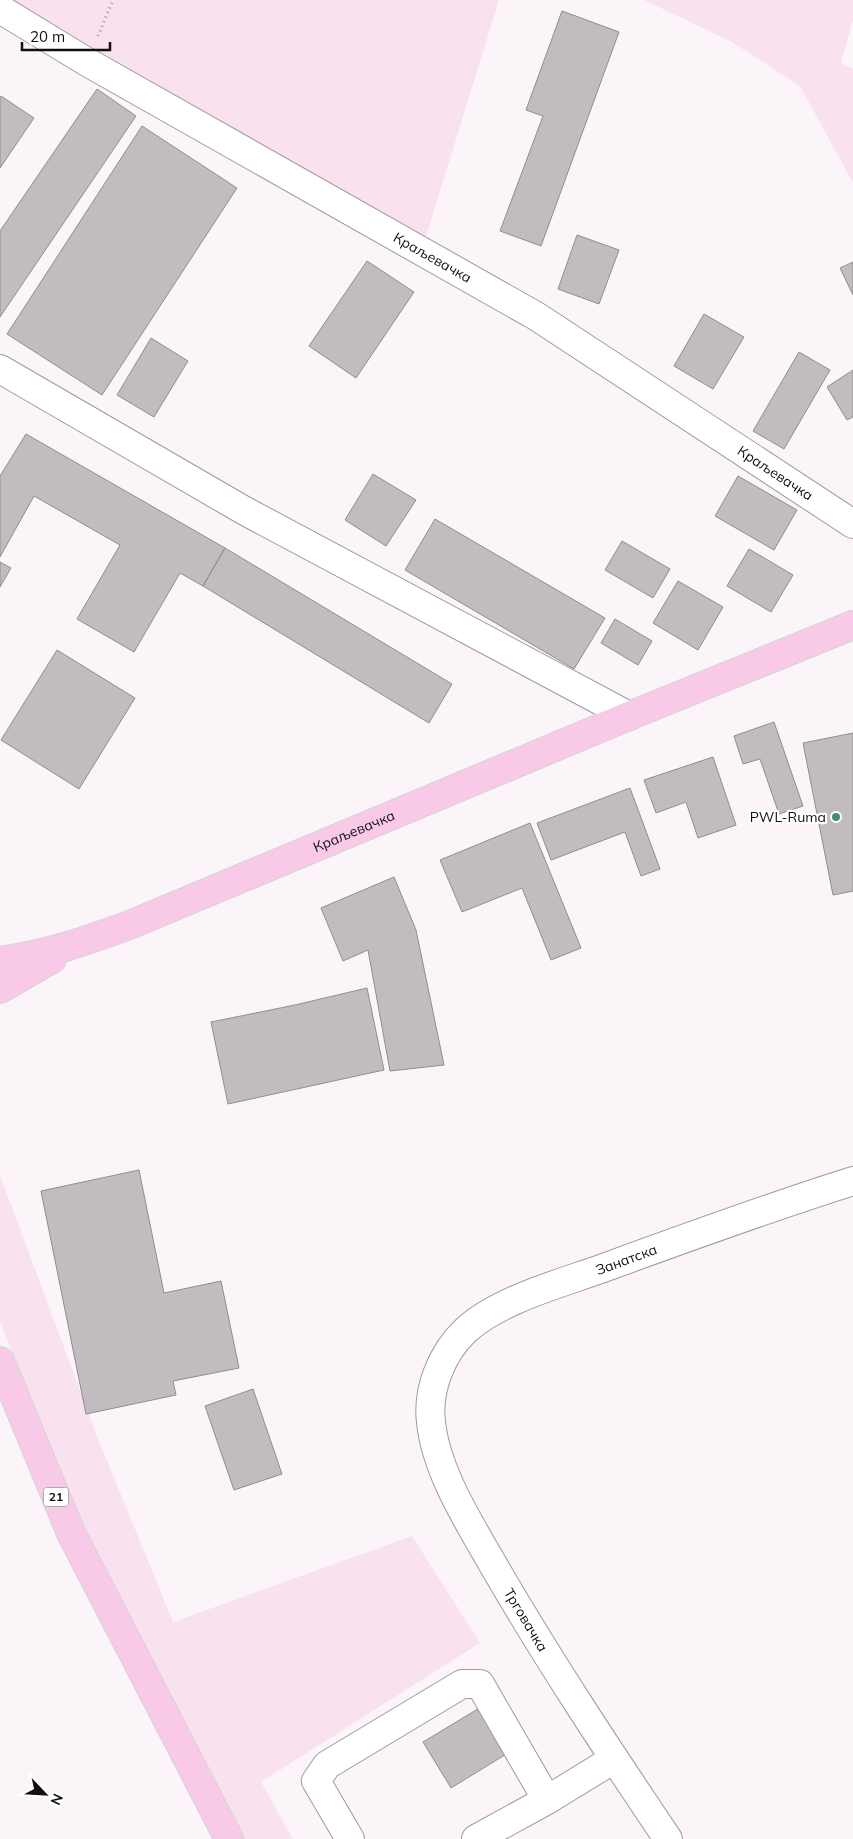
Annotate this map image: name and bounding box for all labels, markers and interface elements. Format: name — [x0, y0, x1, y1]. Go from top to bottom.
scale bar — [22, 20, 110, 52]
text: 20 m — [30, 27, 65, 46]
street label: Краљевачка — [390, 228, 475, 287]
street label: Краљевачка — [734, 442, 817, 504]
street label: Краљевачка — [310, 806, 398, 856]
place label: PWL-Ruma — [750, 808, 826, 826]
marker: PWL-Ruma — [830, 811, 842, 823]
street label: Занатска — [593, 1240, 659, 1279]
road number: 21 — [44, 1488, 68, 1506]
street label: Трговачка — [500, 1585, 552, 1655]
north arrow — [20, 1769, 70, 1819]
text: N — [46, 1791, 67, 1808]

